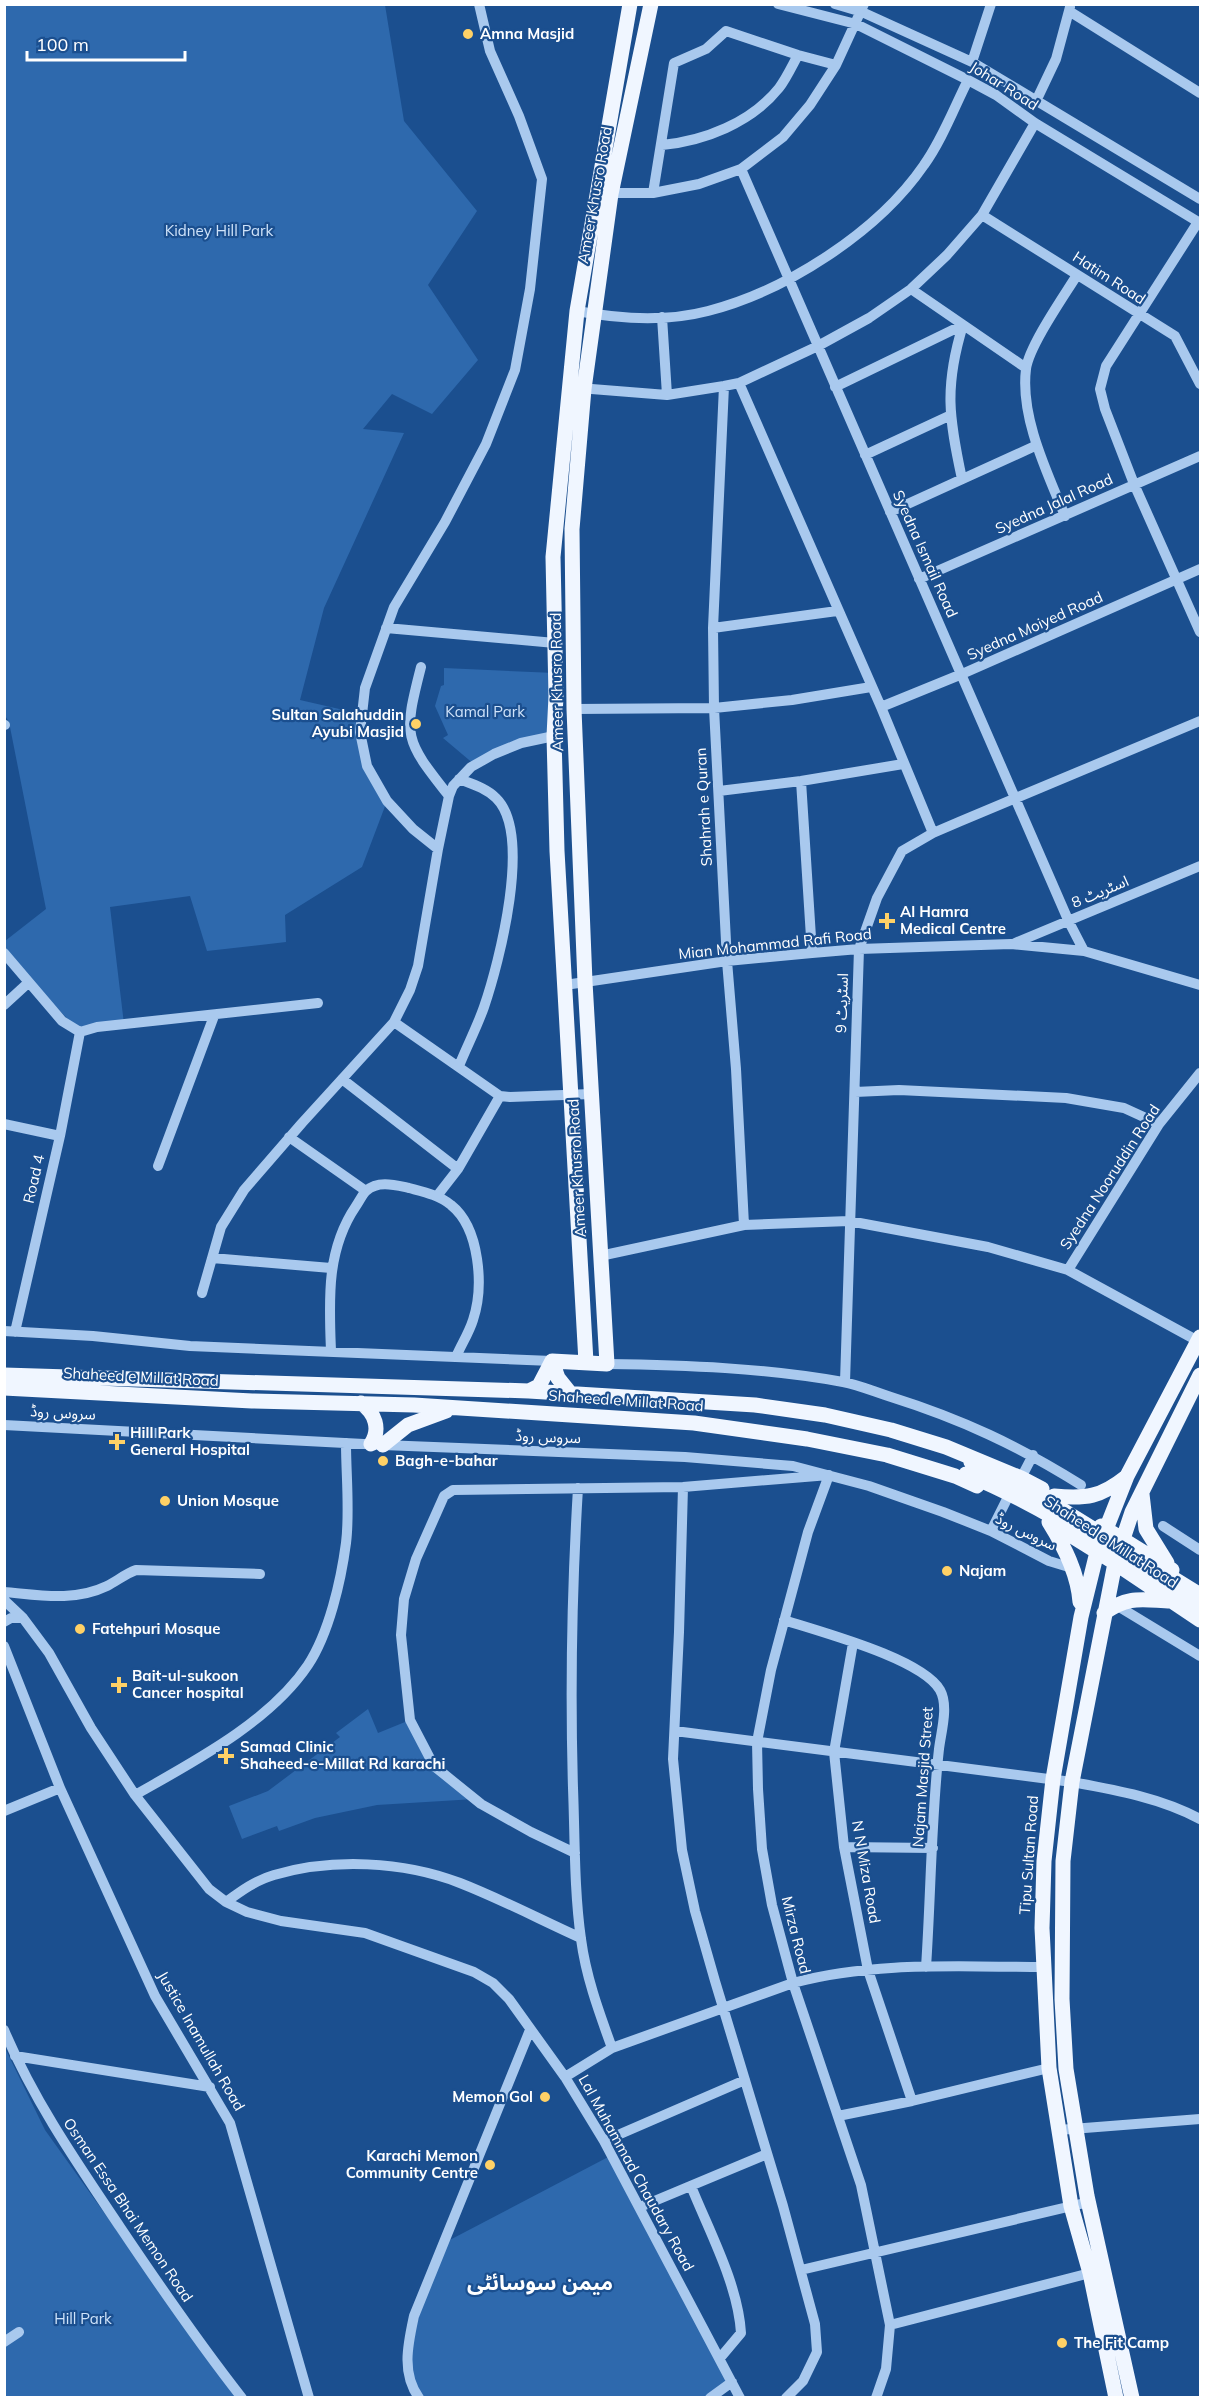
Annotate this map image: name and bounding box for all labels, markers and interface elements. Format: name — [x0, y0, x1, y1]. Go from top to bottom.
scale bar — [27, 24, 184, 62]
place label: Amna Masjid — [480, 24, 574, 43]
marker: Amna Masjid — [461, 27, 475, 41]
text: 100 m — [36, 33, 89, 56]
street label: Johar Road — [966, 57, 1042, 114]
street label: Ameer Khusro Road — [573, 125, 616, 265]
park label: Kidney Hill Park — [165, 221, 274, 240]
street label: Hatim Road — [1069, 247, 1149, 308]
street label: Syedna Jalal Road — [992, 469, 1116, 538]
street label: Syedna Ismail Road — [889, 487, 962, 620]
street label: Syedna Moiyed Road — [964, 587, 1106, 664]
street label: Ameer Khusro Road — [546, 612, 567, 752]
park label: Kamal Park — [445, 702, 525, 721]
place label: Sultan Salahuddin Ayubi Masjid — [272, 705, 404, 741]
marker: Sultan Salahuddin Ayubi Masjid — [409, 717, 423, 731]
street label: Shahrah e Quran — [691, 747, 716, 867]
street label: اسٹریٹ 8 — [1068, 871, 1131, 912]
place label: Al Hamra Medical Centre — [900, 902, 1006, 938]
marker: Al Hamra Medical Centre — [878, 912, 896, 930]
street label: Mian Mohammad Rafi Road — [677, 924, 873, 963]
street label: اسٹریٹ 9 — [831, 973, 852, 1033]
street label: Ameer Khusro Road — [563, 1098, 590, 1238]
street label: Syedna Nooruddin Road — [1055, 1100, 1164, 1253]
street label: Road 4 — [19, 1153, 48, 1205]
street label: Shaheed e Millat Road — [63, 1363, 219, 1390]
street label: Shaheed e Millat Road — [548, 1386, 704, 1415]
street label: سروس روڈ — [30, 1401, 97, 1424]
place label: Hill Park General Hospital — [130, 1423, 250, 1459]
street label: سروس روڈ — [515, 1426, 581, 1447]
marker: Hill Park General Hospital — [108, 1433, 126, 1451]
place label: Bagh-e-bahar — [395, 1451, 498, 1470]
marker: Bagh-e-bahar — [376, 1454, 390, 1468]
place label: Union Mosque — [177, 1491, 279, 1510]
street label: Shaheed e Millat Road — [1041, 1491, 1182, 1592]
marker: Union Mosque — [158, 1494, 172, 1508]
street label: سروس روڈ — [992, 1509, 1060, 1555]
place label: Najam — [959, 1561, 1006, 1580]
marker: Najam — [940, 1564, 954, 1578]
place label: Fatehpuri Mosque — [92, 1619, 221, 1638]
marker: Fatehpuri Mosque — [73, 1622, 87, 1636]
place label: Bait-ul-sukoon Cancer hospital — [132, 1666, 244, 1702]
marker: Bait-ul-sukoon Cancer hospital — [110, 1676, 128, 1694]
street label: Najam Masjid Street — [908, 1706, 937, 1848]
place label: Samad Clinic Shaheed-e-Millat Rd karachi — [240, 1737, 445, 1773]
marker: Samad Clinic Shaheed-e-Millat Rd karachi — [217, 1747, 235, 1765]
street label: Tipu Sultan Road — [1015, 1795, 1042, 1915]
street label: N N Miza Road — [848, 1819, 885, 1925]
street label: Mirza Road — [778, 1894, 815, 1976]
street label: Justice Inamullah Road — [154, 1967, 249, 2114]
street label: Lal Muhammad Chaudary Road — [574, 2071, 698, 2274]
place label: Memon Gol — [452, 2087, 533, 2106]
marker: Memon Gol — [538, 2090, 552, 2104]
street label: Osman Essa Bhai Memon Road — [60, 2114, 197, 2305]
place label: Karachi Memon Community Centre — [346, 2146, 478, 2182]
marker: Karachi Memon Community Centre — [483, 2158, 497, 2172]
district label: میمن سوسائٹی — [467, 2269, 613, 2295]
park label: Hill Park — [54, 2309, 112, 2328]
place label: The Fit Camp — [1074, 2333, 1169, 2352]
marker: The Fit Camp — [1055, 2336, 1069, 2350]

